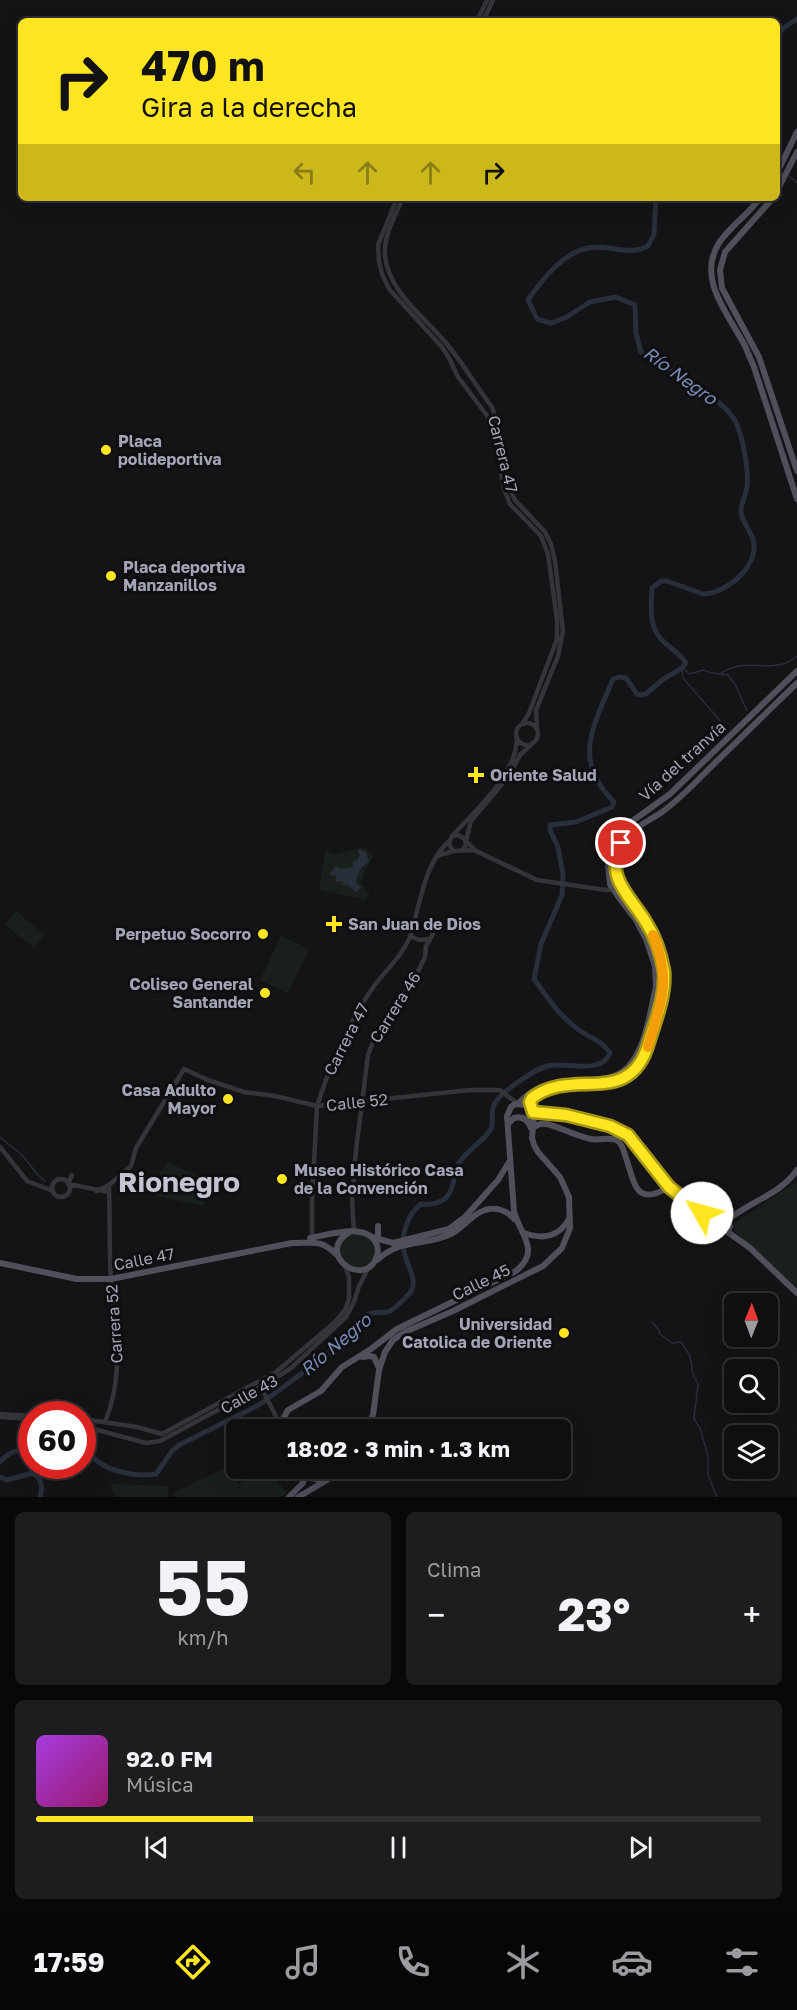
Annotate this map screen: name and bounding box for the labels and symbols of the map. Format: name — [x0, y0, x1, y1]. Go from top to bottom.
water label: Río Negro — [640, 341, 722, 410]
street label: Carrera 47 — [484, 413, 522, 495]
place label: Placa polideportiva — [118, 431, 222, 469]
marker: Placa polideportiva — [99, 443, 113, 457]
place label: Placa deportiva Manzanillos — [123, 557, 245, 595]
marker: Placa deportiva Manzanillos — [104, 569, 118, 583]
street label: Vía del tranvía — [635, 717, 729, 805]
place label: Oriente Salud — [490, 765, 597, 785]
marker: Oriente Salud — [467, 766, 485, 784]
pin — [595, 817, 646, 868]
place label: San Juan de Dios — [348, 914, 481, 934]
marker: San Juan de Dios — [325, 915, 343, 933]
place label: Perpetuo Socorro — [115, 924, 251, 944]
marker: Perpetuo Socorro — [256, 927, 270, 941]
street label: Carrera 46 — [365, 968, 425, 1046]
place label: Coliseo General Santander — [129, 974, 254, 1012]
marker: Coliseo General Santander — [258, 986, 272, 1000]
street label: Carrera 47 — [319, 999, 373, 1079]
place label: Casa Adulto Mayor — [122, 1080, 216, 1118]
street label: Calle 52 — [325, 1089, 389, 1115]
marker: Casa Adulto Mayor — [221, 1092, 235, 1106]
place label: Museo Histórico Casa de la Convención — [294, 1160, 464, 1198]
district label: Rionegro — [118, 1165, 240, 1198]
marker: Museo Histórico Casa de la Convención — [275, 1172, 289, 1186]
position arrow — [670, 1181, 734, 1245]
street label: Calle 47 — [112, 1243, 176, 1275]
street label: Calle 45 — [449, 1259, 513, 1305]
street label: Carrera 52 — [101, 1284, 127, 1364]
north arrow — [724, 1293, 778, 1347]
water label: Río Negro — [296, 1308, 376, 1380]
place label: Universidad Catolica de Oriente — [402, 1314, 552, 1352]
marker: Universidad Catolica de Oriente — [557, 1326, 571, 1340]
street label: Calle 43 — [217, 1370, 281, 1418]
speed limit sign: 60 — [18, 1401, 96, 1479]

